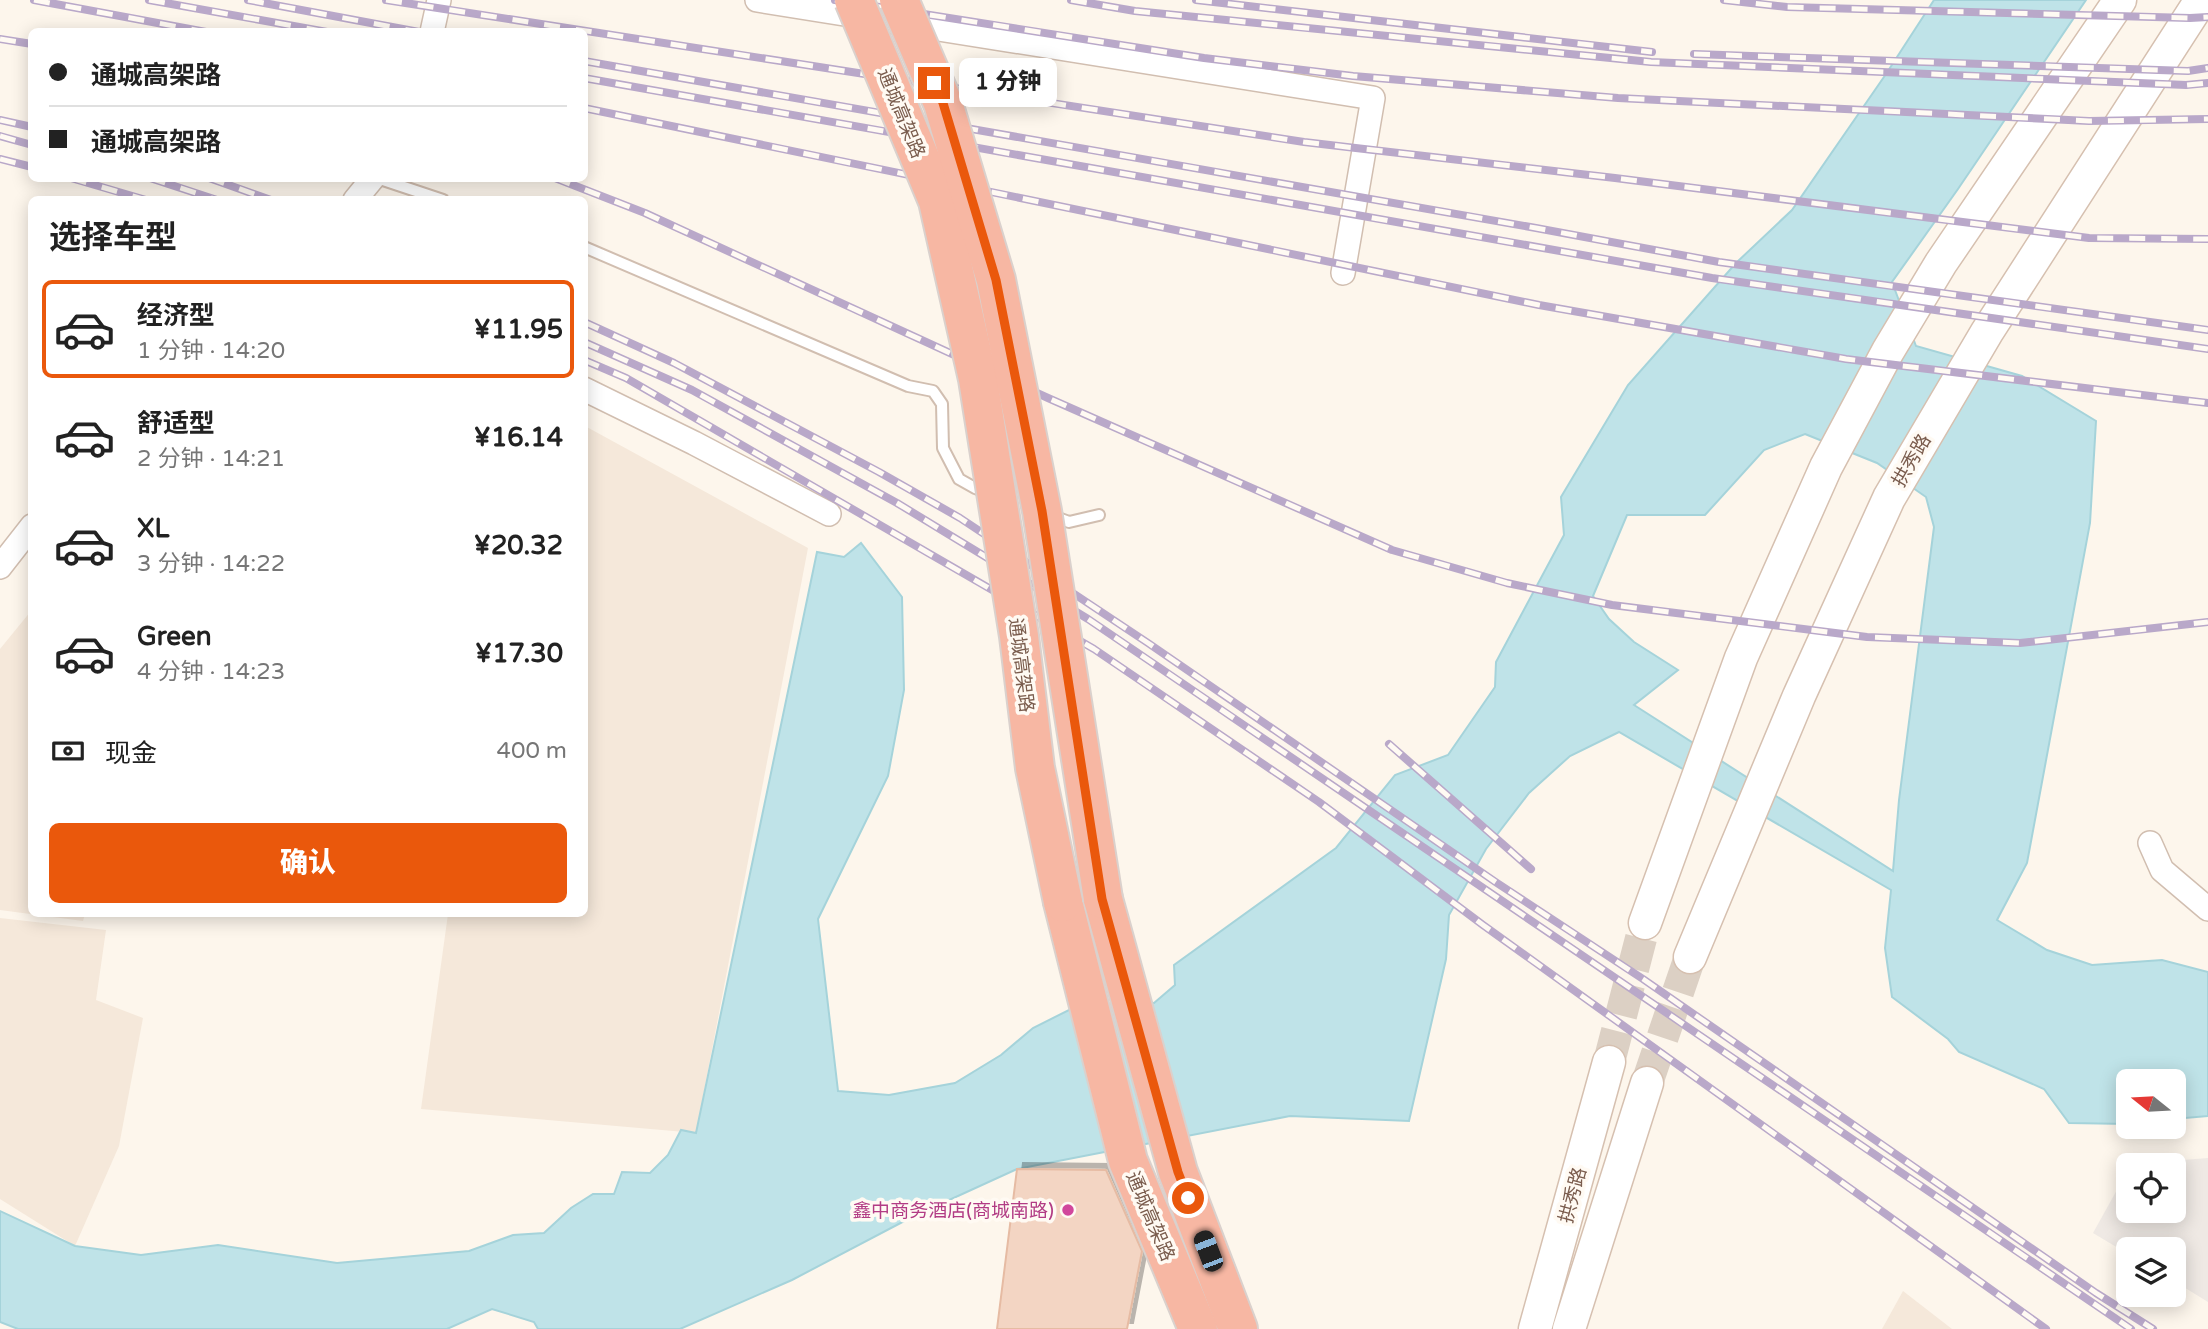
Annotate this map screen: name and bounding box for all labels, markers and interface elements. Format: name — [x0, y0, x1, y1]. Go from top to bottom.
callout: 1 分钟 — [958, 58, 1056, 108]
text: 通城高架路 — [91, 60, 221, 91]
street label: 通城高架路 — [873, 65, 929, 162]
route end — [918, 67, 950, 99]
text: 1 分钟 — [975, 68, 1041, 96]
text: 通城高架路 — [91, 127, 221, 158]
text: 选择车型 — [49, 219, 177, 257]
icon: car — [53, 298, 116, 361]
text: 经济型 — [137, 300, 215, 331]
text: ¥11.95 — [474, 314, 563, 345]
text: 1 分钟 · 14:20 — [137, 337, 285, 365]
icon: car — [53, 406, 116, 469]
text: 舒适型 — [137, 408, 215, 439]
text: ¥16.14 — [474, 422, 563, 453]
street label: 拱秀路 — [1888, 430, 1936, 491]
text: 2 分钟 · 14:21 — [137, 445, 285, 473]
text: XL — [137, 513, 169, 544]
icon: car — [53, 514, 116, 577]
text: ¥20.32 — [474, 530, 563, 561]
text: 3 分钟 · 14:22 — [137, 550, 285, 578]
street label: 通城高架路 — [1004, 617, 1038, 714]
text: Green — [137, 621, 212, 652]
icon: car — [53, 622, 116, 685]
text: ¥17.30 — [475, 638, 563, 669]
text: 4 分钟 · 14:23 — [137, 658, 285, 686]
icon: cash — [49, 732, 87, 770]
text: 400 m — [497, 737, 567, 765]
text: 现金 — [105, 738, 157, 769]
button: 确认 — [49, 823, 567, 903]
north arrow — [2116, 1069, 2186, 1139]
map controls — [2116, 1069, 2186, 1307]
button: locate — [2116, 1153, 2186, 1223]
street label: 拱秀路 — [1555, 1165, 1591, 1226]
street label: 通城高架路 — [1121, 1168, 1179, 1264]
route start — [1172, 1182, 1204, 1214]
place label: 鑫中商务酒店(商城南路) — [852, 1200, 1054, 1222]
marker: 鑫中商务酒店(商城南路) — [1060, 1202, 1076, 1218]
car — [1191, 1228, 1226, 1274]
button: layers — [2116, 1237, 2186, 1307]

